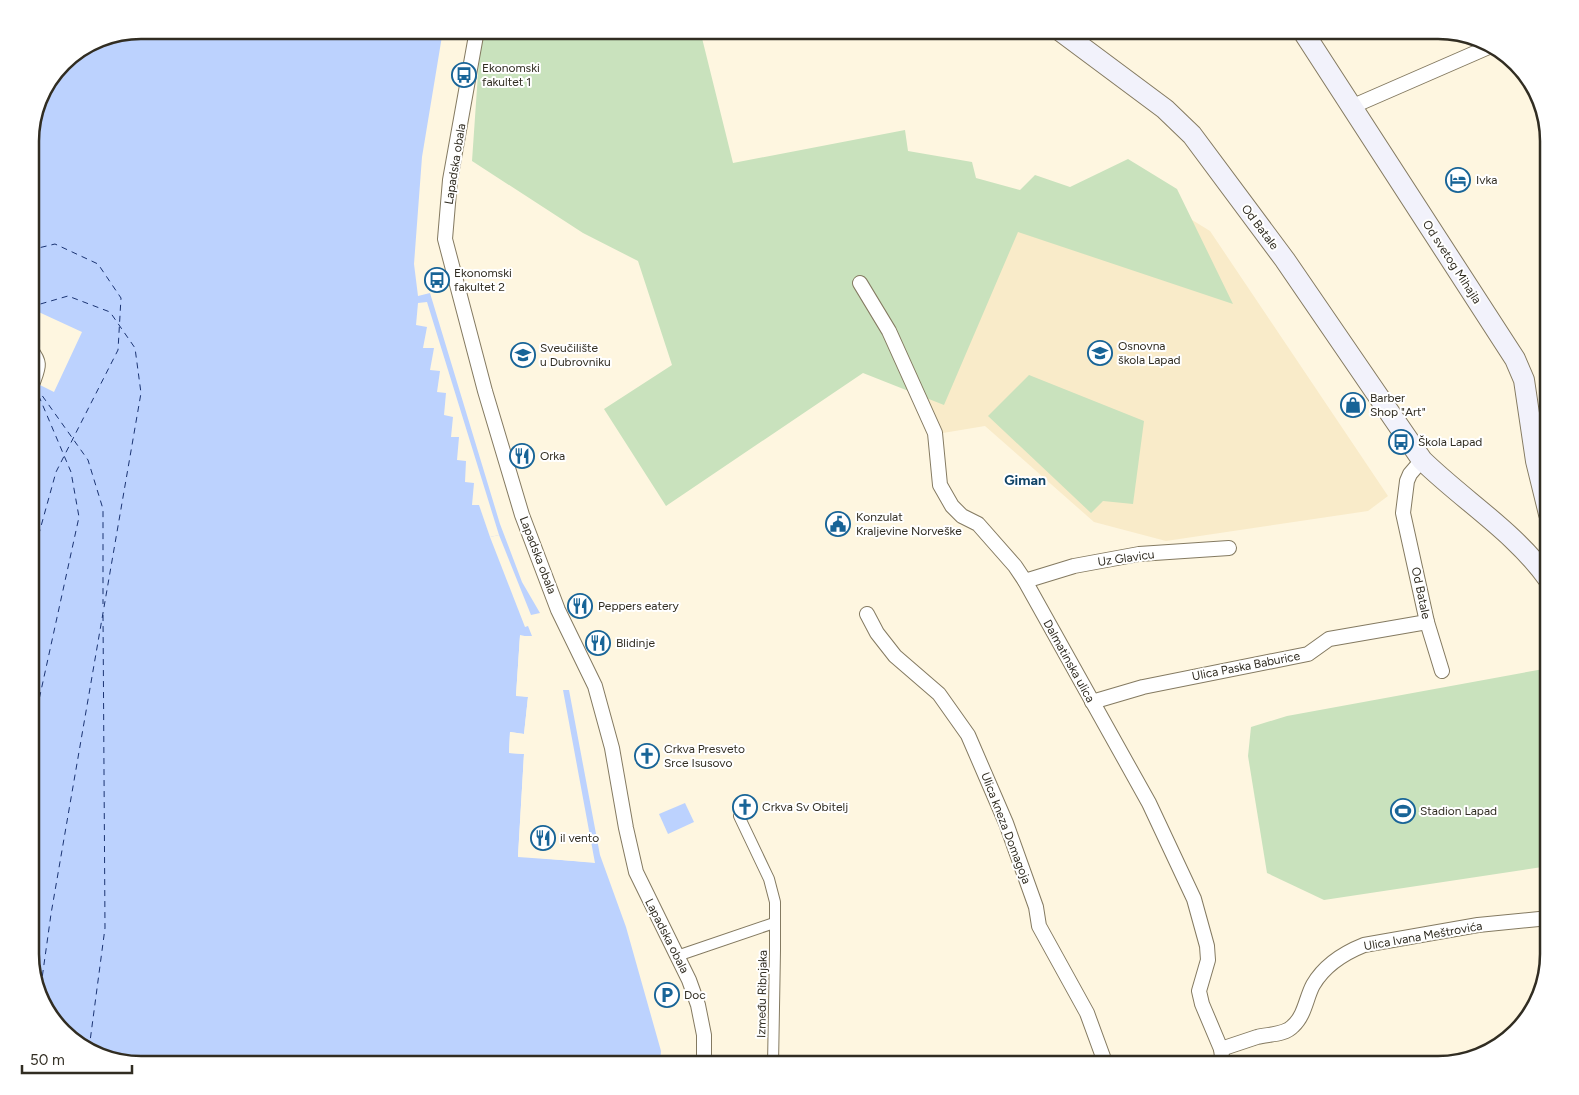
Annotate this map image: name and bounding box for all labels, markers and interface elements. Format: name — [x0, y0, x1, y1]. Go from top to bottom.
place label: Ekonomski fakultet 1 — [482, 61, 540, 89]
bus stop icon: Ekonomski fakultet 1 — [451, 62, 477, 88]
street label: Lapadska obala — [442, 122, 468, 206]
hotel icon: Ivka — [1445, 167, 1471, 193]
place label: Ivka — [1476, 173, 1497, 187]
street label: Od Batale — [1239, 202, 1282, 253]
street label: Od svetog Mihajla — [1420, 218, 1484, 306]
place label: Ekonomski fakultet 2 — [454, 266, 512, 294]
bus stop icon: Ekonomski fakultet 2 — [424, 267, 450, 293]
place label: Osnovna škola Lapad — [1118, 339, 1181, 367]
school or university icon: Osnovna škola Lapad — [1087, 340, 1113, 366]
place label: Sveučilište u Dubrovniku — [540, 341, 611, 369]
school or university icon: Sveučilište u Dubrovniku — [510, 342, 536, 368]
place label: Barber Shop "Art" — [1370, 391, 1426, 419]
shop icon: Barber Shop "Art" — [1340, 392, 1366, 418]
bus stop icon: Škola Lapad — [1388, 429, 1414, 455]
place label: Škola Lapad — [1418, 435, 1482, 449]
restaurant icon: Orka — [509, 443, 535, 469]
place label: Orka — [540, 449, 565, 463]
district label: Giman — [1004, 472, 1046, 489]
place label: Konzulat Kraljevine Norveške — [856, 510, 962, 538]
public building icon: Konzulat Kraljevine Norveške — [825, 511, 851, 537]
street label: Lapadska obala — [517, 514, 559, 596]
street label: Uz Glavicu — [1097, 547, 1155, 569]
street label: Od Batale — [1409, 566, 1433, 621]
restaurant icon: Peppers eatery — [567, 593, 593, 619]
place label: Peppers eatery — [598, 599, 680, 613]
street label: Dalmatinska ulica — [1040, 617, 1098, 705]
restaurant icon: Blidinje — [585, 630, 611, 656]
place label: Blidinje — [616, 636, 655, 650]
street label: Ulica Paska Baburice — [1191, 649, 1302, 683]
place label: Crkva Presveto Srce Isusovo — [664, 742, 745, 770]
church icon: Crkva Presveto Srce Isusovo — [634, 743, 660, 769]
street label: Ulica kneza Domagoja — [978, 770, 1034, 886]
church icon: Crkva Sv Obitelj — [732, 794, 758, 820]
sports icon: Stadion Lapad — [1390, 798, 1416, 824]
place label: Crkva Sv Obitelj — [762, 800, 848, 814]
place label: Stadion Lapad — [1420, 804, 1497, 818]
restaurant icon: il vento — [530, 825, 556, 851]
place label: il vento — [560, 831, 599, 845]
street label: Lapadska obala — [642, 896, 692, 976]
street label: Ulica Ivana Meštrovića — [1363, 919, 1483, 953]
street label: Između Ribnjaka — [754, 950, 770, 1038]
parking icon: Doc — [654, 982, 680, 1008]
place label: Doc — [684, 988, 706, 1002]
scale bar — [22, 1042, 132, 1074]
text: 50 m — [30, 1051, 65, 1069]

